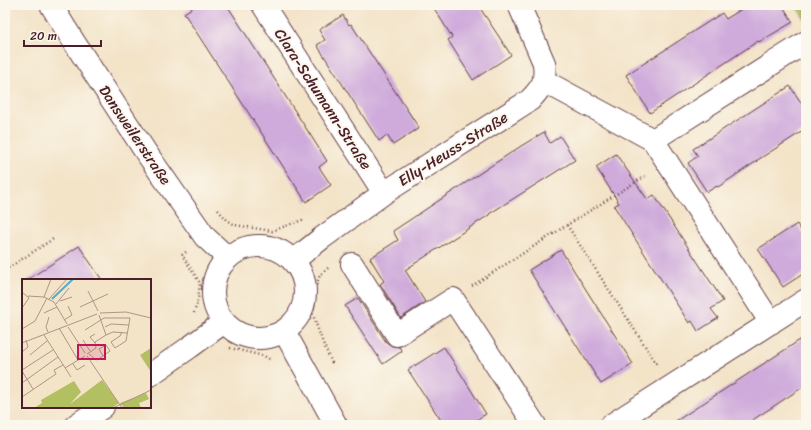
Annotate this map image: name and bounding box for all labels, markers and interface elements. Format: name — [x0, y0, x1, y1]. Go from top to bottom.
scale bar — [24, 22, 101, 48]
street label: Clara-Schumann-Straße — [267, 23, 379, 175]
text: 20 m — [30, 25, 57, 47]
street label: Dansweilerstraße — [92, 80, 178, 190]
street label: Elly-Heuss-Straße — [393, 104, 513, 193]
inset map — [22, 279, 151, 408]

